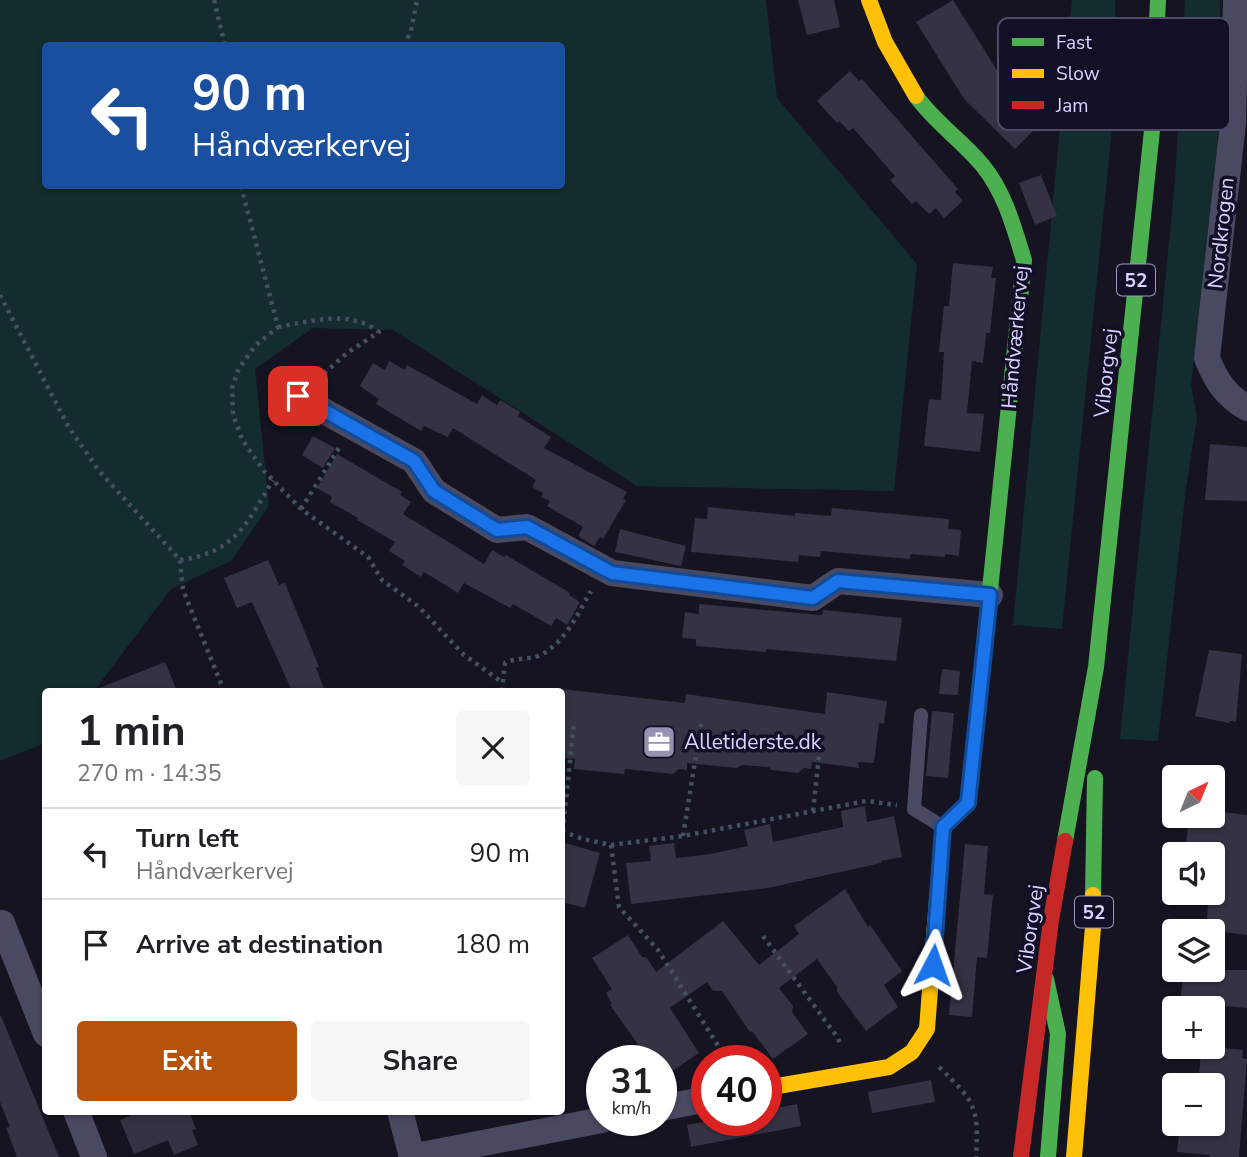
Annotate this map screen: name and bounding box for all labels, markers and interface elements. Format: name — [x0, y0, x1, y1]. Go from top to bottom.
legend — [998, 18, 1230, 130]
text: Fast — [1056, 30, 1092, 56]
text: 90 m — [192, 60, 307, 127]
text: Slow — [1056, 61, 1100, 87]
icon: left — [77, 70, 168, 161]
text: Jam — [1055, 93, 1089, 119]
text: Håndværkervej — [192, 124, 411, 167]
street label: Nordkrogen — [1201, 176, 1241, 290]
street label: Håndværkervej — [995, 264, 1035, 410]
road number: 52 — [1117, 264, 1155, 296]
street label: Viborgvej — [1087, 327, 1125, 420]
pin — [268, 366, 328, 426]
icon: arrive — [279, 377, 317, 415]
text: 1 min — [77, 703, 186, 760]
button: close — [456, 711, 530, 785]
office icon: Alletiderste.dk — [640, 723, 678, 761]
place label: Alletiderste.dk — [684, 728, 822, 756]
text: 270 m · 14:35 — [77, 758, 222, 789]
north arrow — [1162, 765, 1225, 828]
map controls — [1162, 765, 1225, 1136]
text: Turn left — [136, 821, 239, 856]
icon: left — [77, 835, 115, 873]
text: 90 m — [470, 836, 530, 871]
button: sound — [1162, 842, 1225, 905]
text: Håndværkervej — [136, 856, 294, 887]
street label: Viborgvej — [1010, 883, 1050, 976]
road number: 52 — [1075, 896, 1113, 928]
button: layers — [1162, 919, 1225, 982]
icon: arrive — [77, 926, 115, 964]
text: Arrive at destination — [136, 927, 383, 962]
text: 180 m — [454, 927, 530, 962]
position arrow — [896, 928, 970, 1002]
button: + — [1162, 996, 1225, 1059]
button: Exit — [77, 1021, 297, 1101]
button: Share — [311, 1021, 530, 1101]
speed limit sign: 40 — [691, 1045, 782, 1136]
text: 31 — [610, 1058, 653, 1105]
button: − — [1162, 1073, 1225, 1136]
text: km/h — [612, 1096, 651, 1120]

